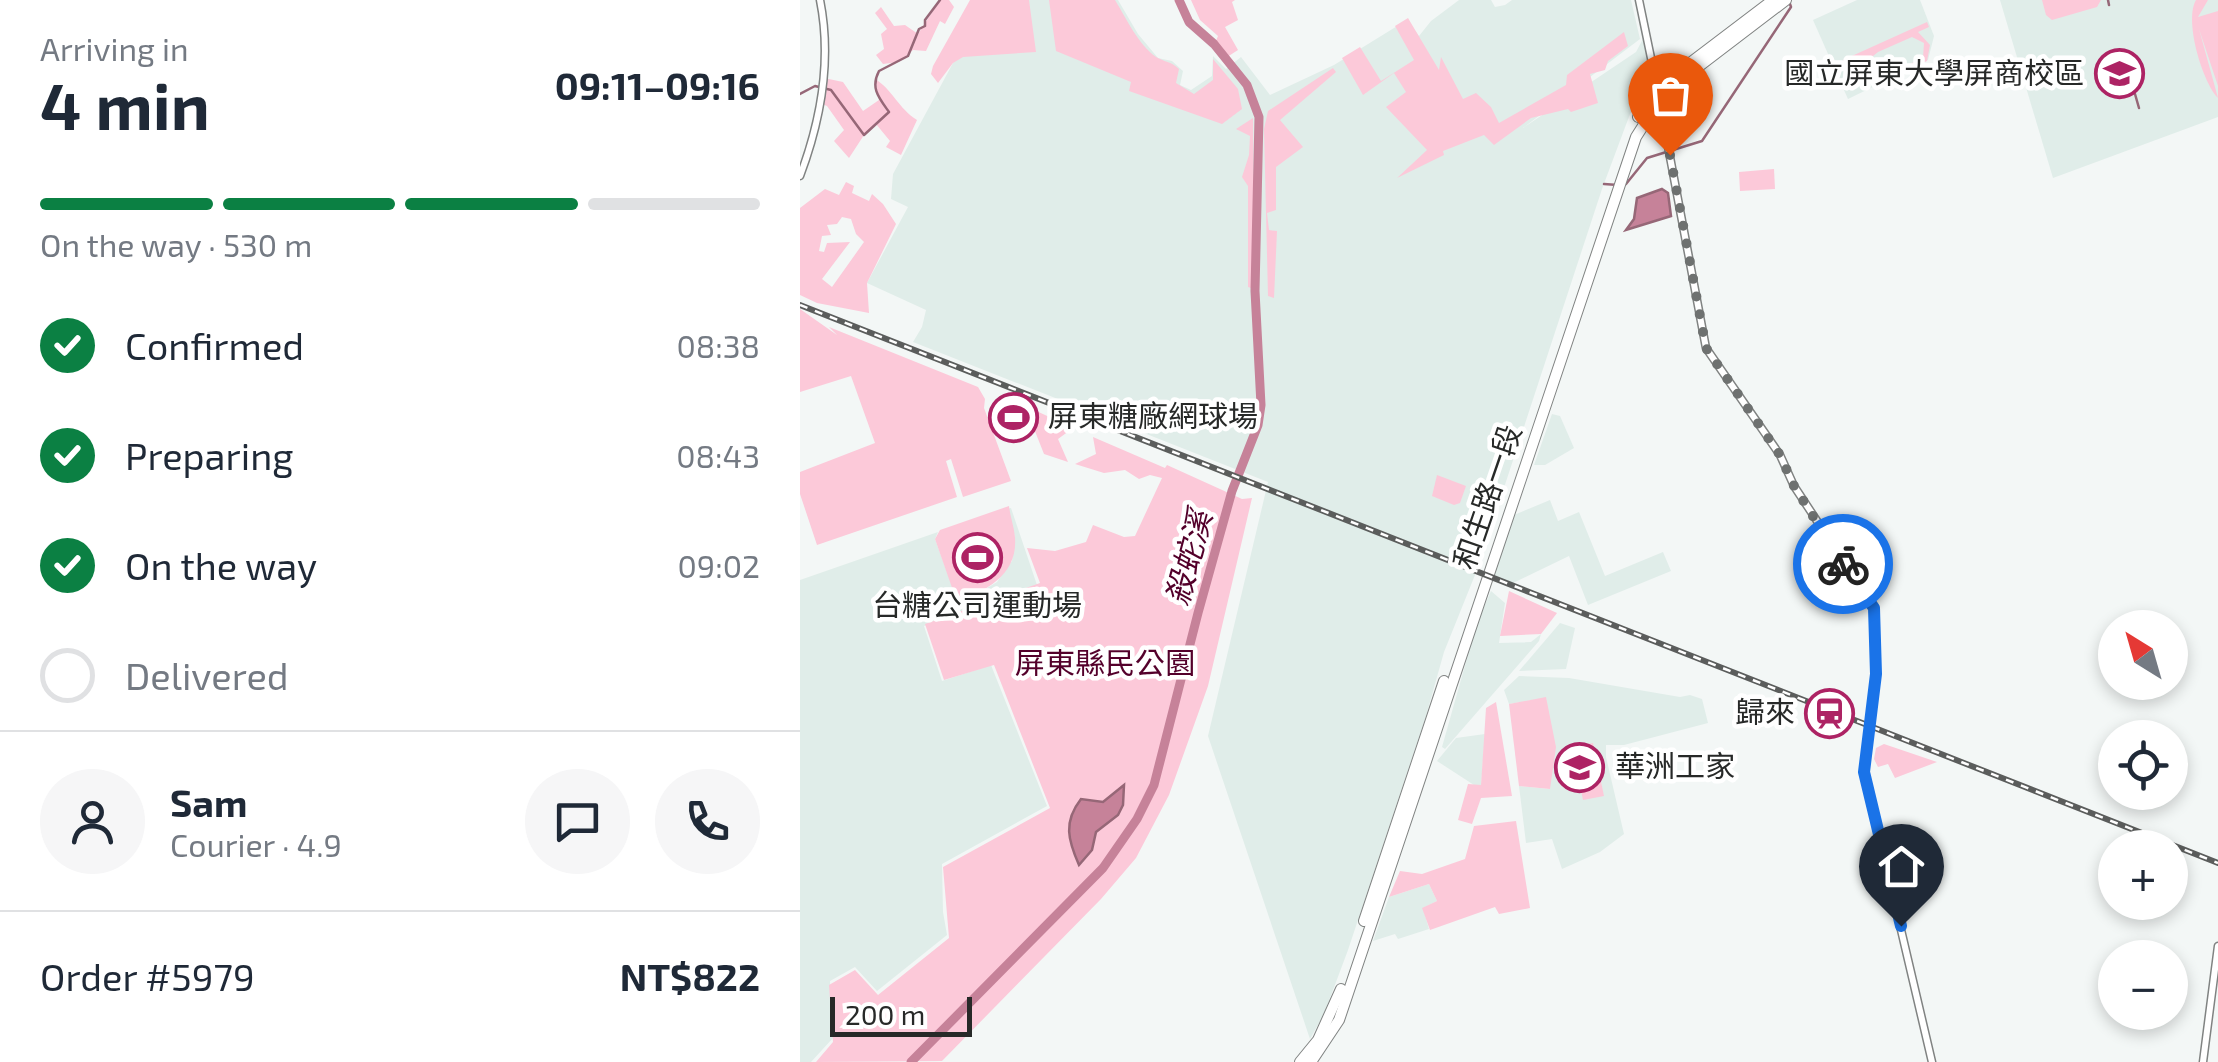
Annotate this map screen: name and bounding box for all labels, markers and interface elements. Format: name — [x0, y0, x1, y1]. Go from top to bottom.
text: Arriving in — [40, 29, 189, 67]
school or university icon: 國立屏東大學屏商校區 — [2093, 48, 2145, 100]
pin — [1628, 53, 1713, 156]
place label: 國立屏東大學屏商校區 — [1784, 54, 2084, 90]
text: 09:11–09:16 — [555, 62, 760, 108]
text: 4 min — [40, 65, 210, 143]
icon: bag — [1643, 68, 1698, 123]
text: On the way · 530 m — [40, 225, 312, 263]
icon: check — [40, 318, 95, 373]
text: Confirmed — [125, 322, 304, 368]
text: 08:38 — [677, 326, 760, 364]
sports icon: 屏東糖廠網球場 — [987, 391, 1039, 443]
place label: 屏東糖廠網球場 — [1048, 397, 1258, 433]
street label: 和生路一段 — [1445, 420, 1528, 573]
icon: check — [40, 428, 95, 483]
text: Preparing — [125, 432, 293, 478]
text: 08:43 — [676, 436, 760, 474]
water label: 殺蛇溪 — [1156, 502, 1219, 609]
courier — [1793, 514, 1893, 614]
sports icon: 台糖公司運動場 — [951, 531, 1003, 583]
icon: bike — [1816, 537, 1871, 592]
icon: check — [40, 538, 95, 593]
text: On the way — [125, 542, 317, 588]
text: 09:02 — [678, 546, 760, 584]
place label: 台糖公司運動場 — [872, 586, 1082, 622]
north arrow — [2098, 610, 2188, 700]
map controls — [2098, 610, 2188, 1030]
park label: 屏東縣民公園 — [1015, 644, 1195, 680]
text: Delivered — [125, 652, 289, 698]
station icon: 歸來 — [1804, 687, 1856, 739]
place label: 歸來 — [1735, 693, 1795, 729]
button: locate — [2098, 720, 2188, 810]
school or university icon: 華洲工家 — [1554, 741, 1606, 793]
place label: 華洲工家 — [1615, 747, 1735, 783]
button: person — [40, 769, 145, 874]
button: chat — [525, 769, 630, 874]
button: phone — [655, 769, 760, 874]
text: Sam — [170, 779, 247, 825]
pin — [1859, 824, 1944, 927]
text: Courier · 4.9 — [170, 825, 342, 863]
button: + — [2098, 830, 2188, 920]
icon: home — [1874, 839, 1929, 894]
button: − — [2098, 940, 2188, 1030]
text: Order #5979 — [40, 953, 255, 999]
text: NT$822 — [620, 953, 760, 999]
scale bar — [830, 992, 972, 1036]
text: 200 m — [845, 997, 925, 1031]

